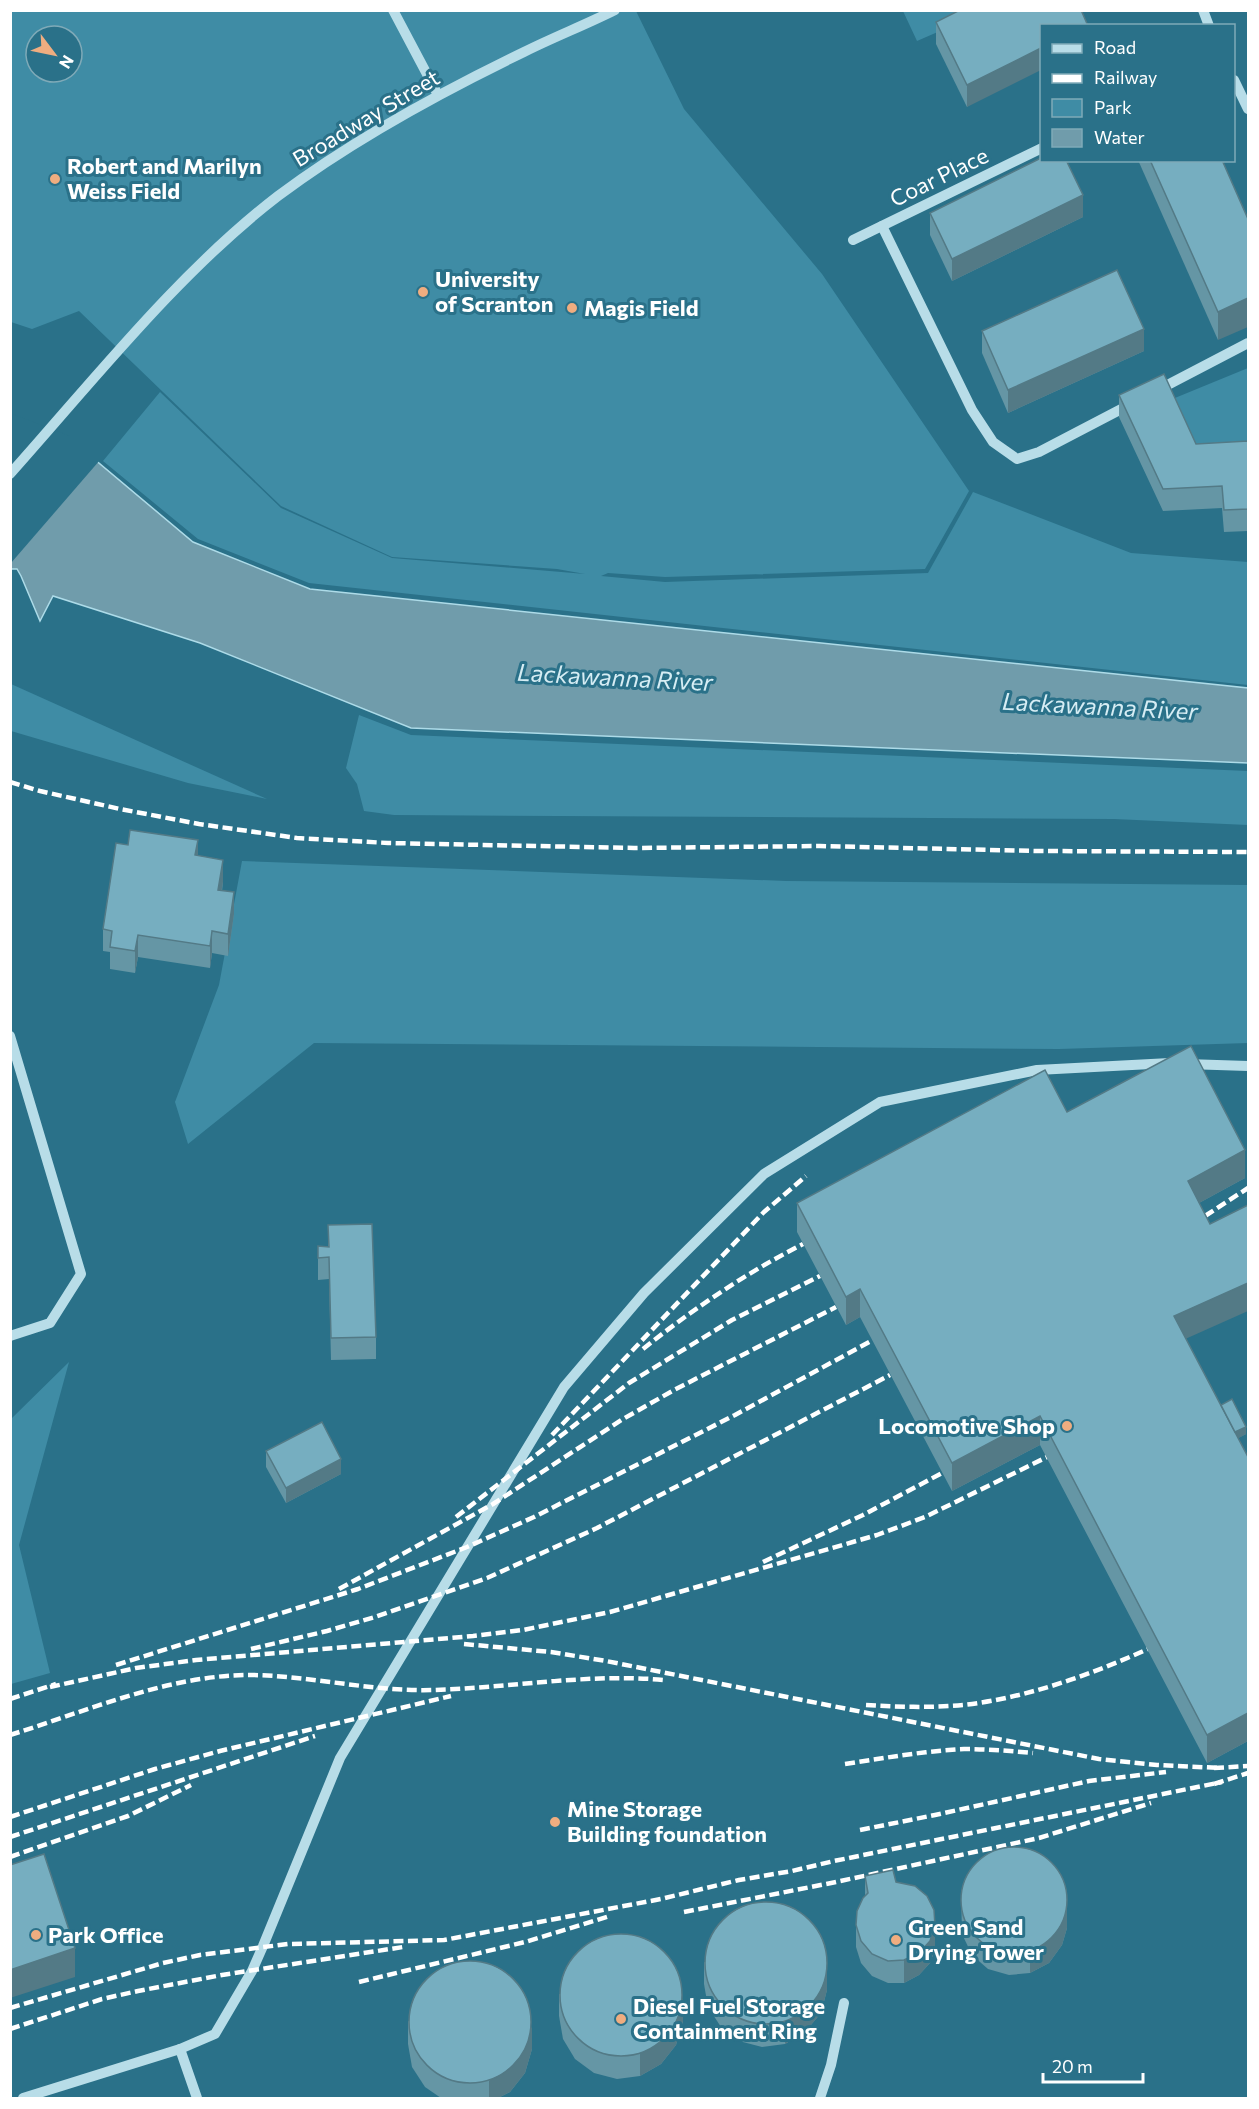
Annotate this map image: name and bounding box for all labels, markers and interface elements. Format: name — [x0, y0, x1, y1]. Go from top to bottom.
north arrow — [24, 24, 84, 84]
legend — [1040, 24, 1235, 162]
text: Road — [1094, 36, 1136, 58]
text: N — [56, 52, 78, 72]
street label: Broadway Street — [287, 63, 444, 172]
text: Railway — [1094, 66, 1157, 88]
text: Park — [1094, 96, 1132, 118]
text: Water — [1094, 126, 1145, 148]
street label: Coar Place — [885, 141, 992, 212]
place label: Robert and Marilyn Weiss Field — [67, 152, 262, 204]
marker: Robert and Marilyn Weiss Field — [48, 172, 62, 186]
place label: University of Scranton — [435, 265, 553, 317]
marker: University of Scranton — [416, 285, 430, 299]
place label: Magis Field — [584, 294, 699, 321]
marker: Magis Field — [565, 301, 579, 315]
water label: Lackawanna River — [517, 657, 715, 696]
water label: Lackawanna River — [1002, 686, 1200, 725]
place label: Locomotive Shop — [878, 1412, 1055, 1439]
marker: Locomotive Shop — [1060, 1419, 1074, 1433]
place label: Mine Storage Building foundation — [567, 1795, 767, 1847]
marker: Mine Storage Building foundation — [548, 1815, 562, 1829]
place label: Green Sand Drying Tower — [908, 1913, 1044, 1965]
place label: Park Office — [48, 1921, 164, 1948]
marker: Park Office — [29, 1928, 43, 1942]
marker: Green Sand Drying Tower — [889, 1933, 903, 1947]
place label: Diesel Fuel Storage Containment Ring — [633, 1992, 825, 2044]
marker: Diesel Fuel Storage Containment Ring — [614, 2012, 628, 2026]
scale bar — [1043, 2046, 1144, 2084]
text: 20 m — [1052, 2055, 1093, 2077]

